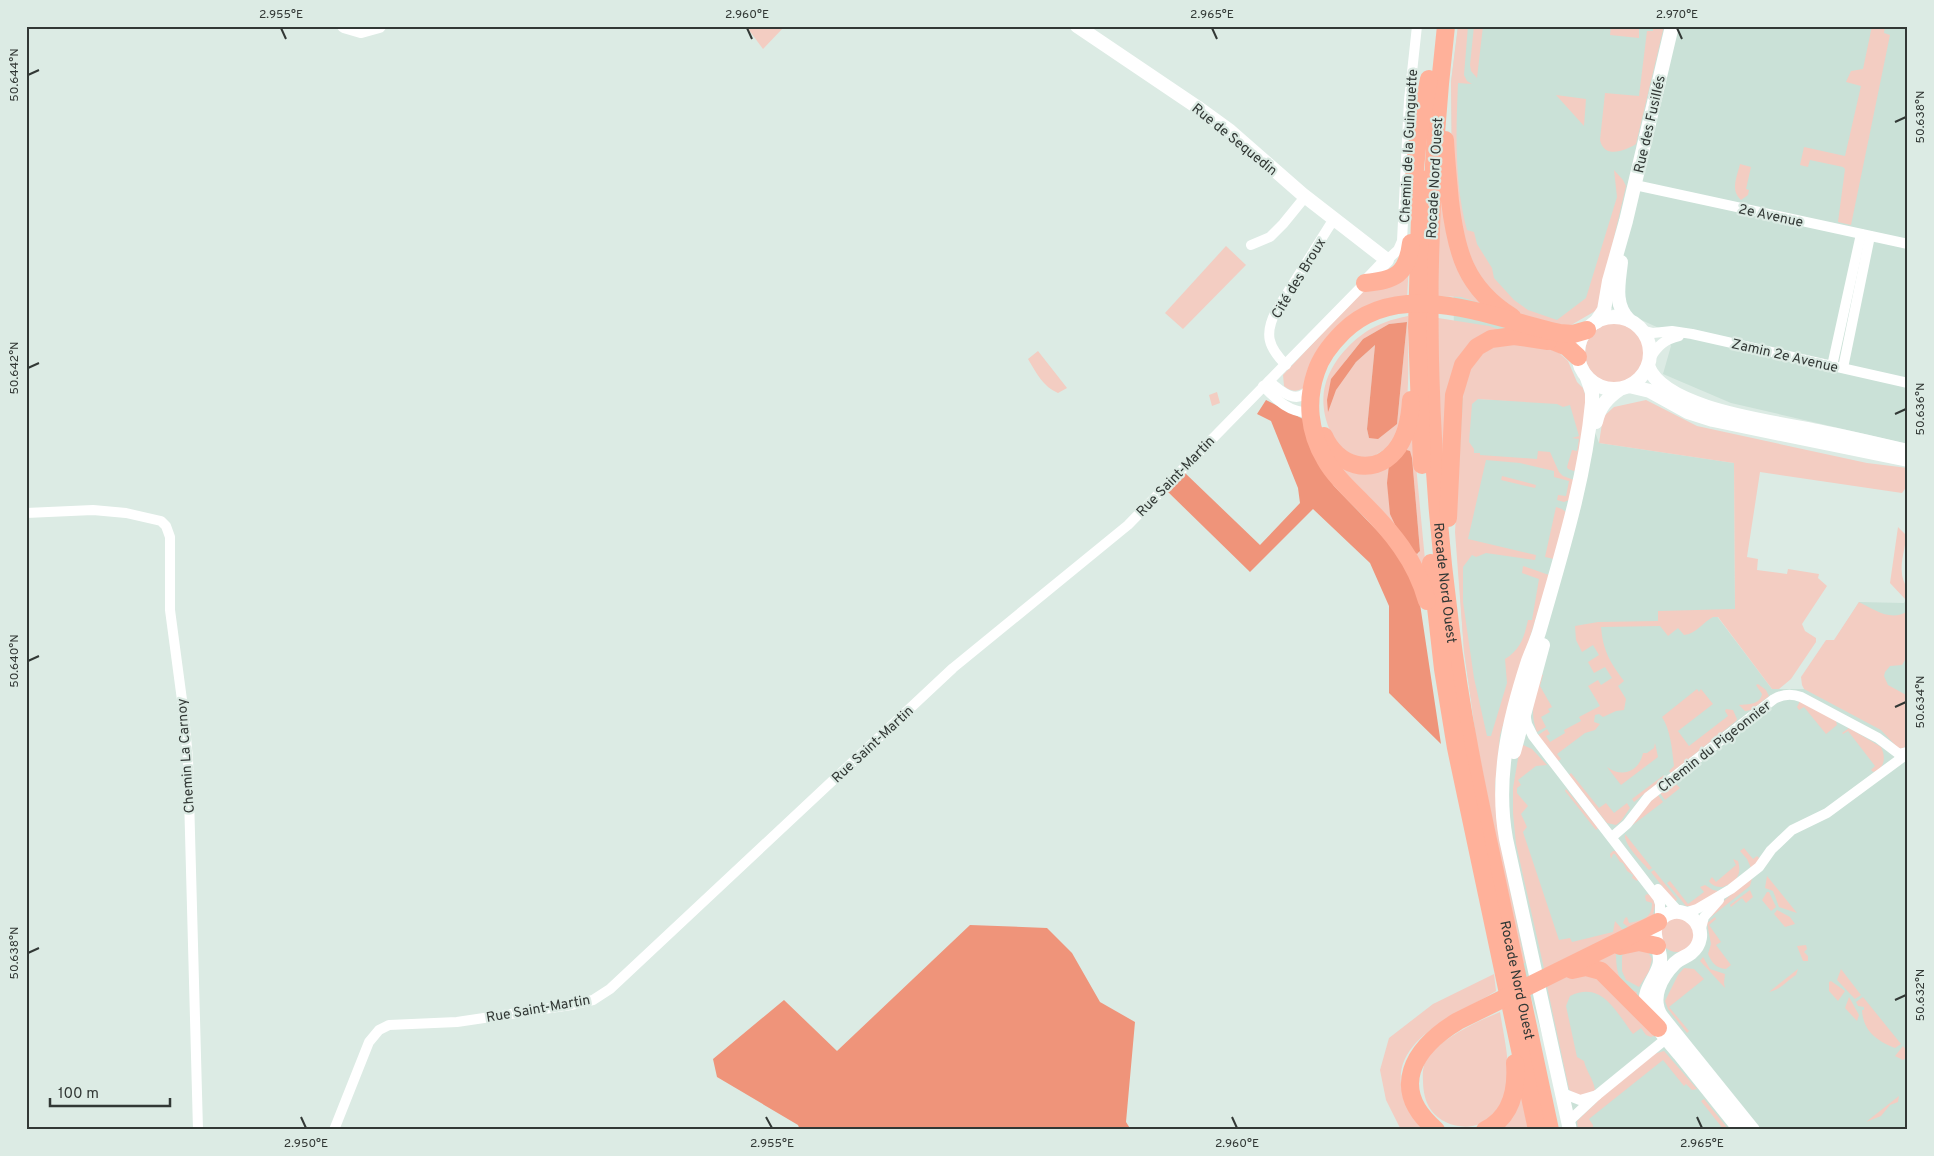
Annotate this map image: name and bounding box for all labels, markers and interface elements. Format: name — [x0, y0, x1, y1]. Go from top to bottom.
text: 2.955°E — [259, 7, 303, 23]
text: 2.960°E — [725, 7, 769, 23]
text: 2.965°E — [1190, 7, 1234, 23]
text: 2.970°E — [1656, 7, 1698, 23]
text: 50.644°N — [7, 48, 23, 102]
street label: Chemin de la Guinguette — [1397, 69, 1422, 224]
street label: Rue des Fusillés — [1631, 74, 1670, 175]
text: 50.638°N — [1913, 91, 1929, 143]
street label: Rue de Sequedin — [1188, 100, 1280, 180]
street label: Rocade Nord Ouest — [1424, 117, 1447, 239]
street label: 2e Avenue — [1737, 201, 1805, 232]
street label: Cité des Broux — [1269, 235, 1330, 322]
street label: Zamin 2e Avenue — [1730, 336, 1840, 377]
text: 50.642°N — [7, 341, 23, 395]
text: 50.636°N — [1913, 383, 1929, 435]
street label: Rue Saint-Martin — [1133, 433, 1219, 521]
street label: Rocade Nord Ouest — [1429, 522, 1459, 644]
text: 50.640°N — [7, 634, 23, 688]
text: 50.634°N — [1913, 675, 1929, 729]
street label: Chemin du Pigeonnier — [1655, 697, 1775, 797]
street label: Chemin La Carnoy — [174, 698, 199, 814]
street label: Rue Saint-Martin — [829, 703, 917, 787]
street label: Rocade Nord Ouest — [1495, 919, 1537, 1041]
text: 50.638°N — [7, 927, 23, 979]
text: 50.632°N — [1913, 969, 1929, 1021]
street label: Rue Saint-Martin — [485, 992, 592, 1027]
scale bar — [50, 1076, 170, 1108]
text: 100 m — [58, 1085, 99, 1104]
text: 2.950°E — [284, 1136, 328, 1152]
text: 2.955°E — [750, 1136, 794, 1152]
text: 2.960°E — [1215, 1136, 1259, 1152]
text: 2.965°E — [1680, 1136, 1724, 1152]

